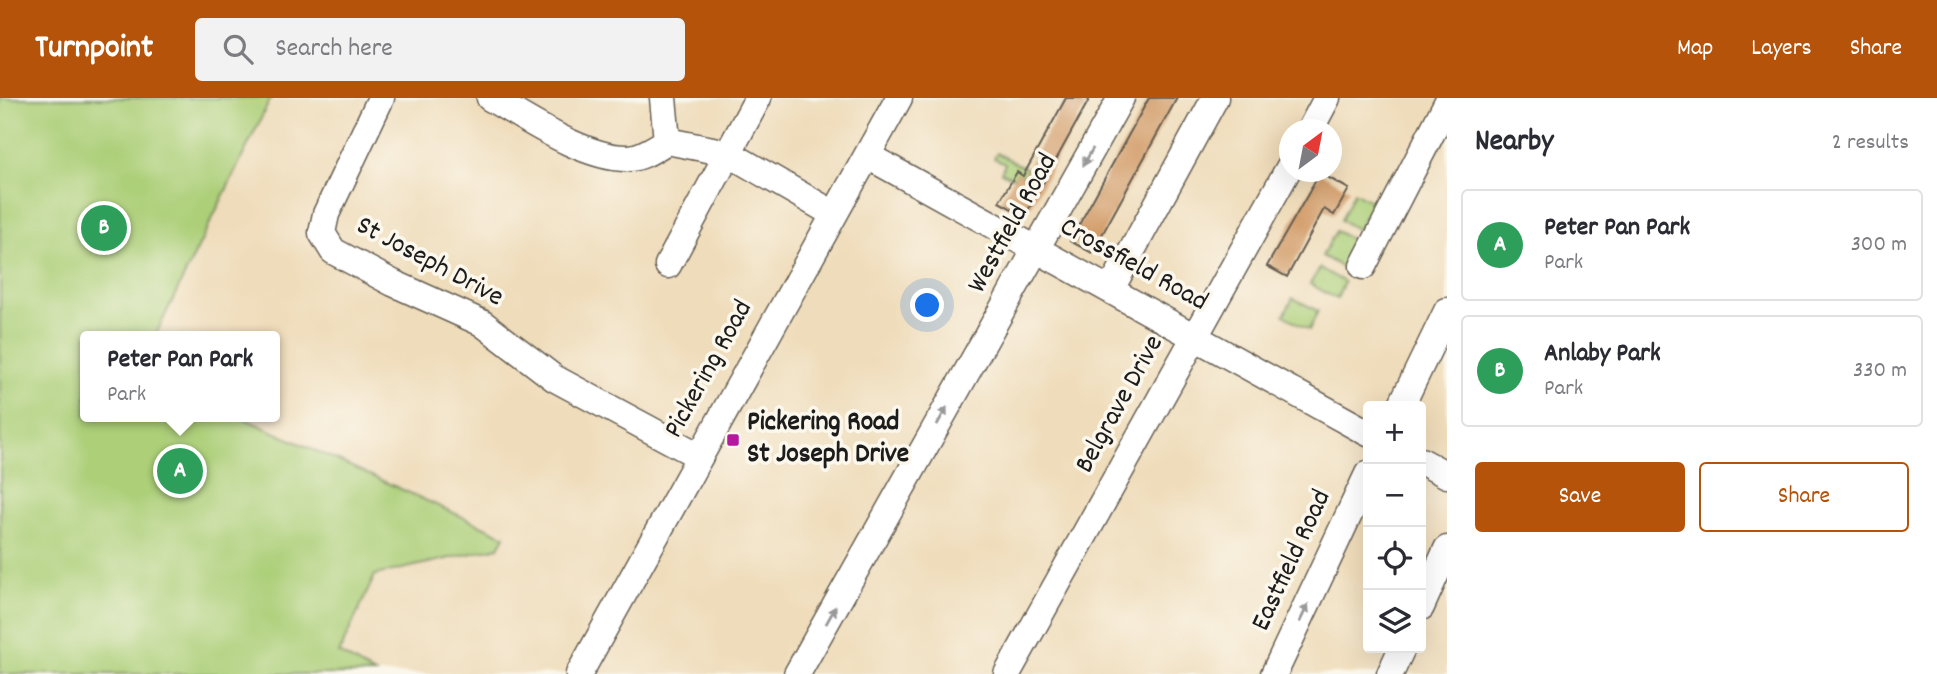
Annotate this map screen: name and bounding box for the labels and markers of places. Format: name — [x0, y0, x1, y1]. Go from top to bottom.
pin: B — [81, 202, 127, 254]
place label: Pickering Road St Joseph Drive — [747, 404, 909, 476]
marker: Pickering Road St Joseph Drive — [725, 432, 741, 448]
pin: A — [157, 445, 203, 497]

